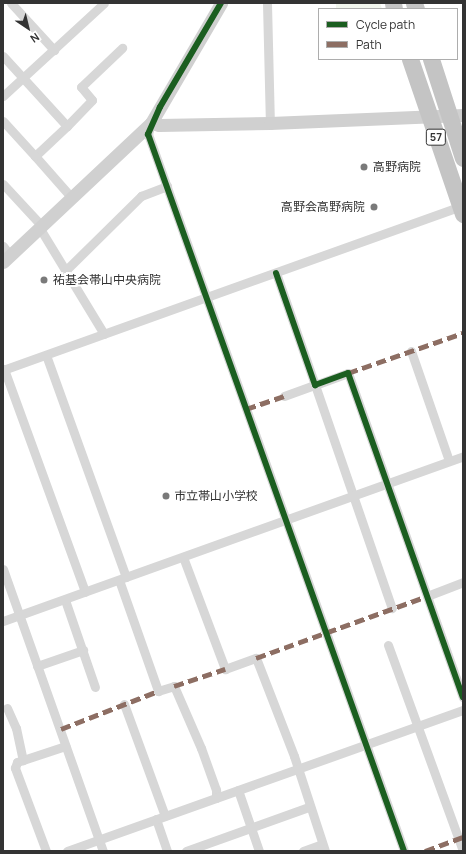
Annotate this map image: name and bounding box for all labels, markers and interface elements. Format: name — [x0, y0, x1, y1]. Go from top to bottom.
north arrow — [8, 8, 48, 48]
legend — [318, 8, 458, 60]
text: Cycle path — [356, 16, 415, 33]
text: N — [28, 30, 43, 47]
text: Path — [356, 36, 382, 53]
road number: 57 — [425, 128, 447, 146]
place label: 高野病院 — [373, 160, 421, 174]
marker: 高野病院 — [358, 161, 370, 173]
place label: 高野会高野病院 — [281, 200, 365, 214]
marker: 高野会高野病院 — [368, 201, 380, 213]
place label: 祐基会帯山中央病院 — [53, 273, 161, 287]
marker: 祐基会帯山中央病院 — [38, 274, 50, 286]
place label: 市立帯山小学校 — [174, 489, 258, 503]
marker: 市立帯山小学校 — [161, 491, 171, 501]

